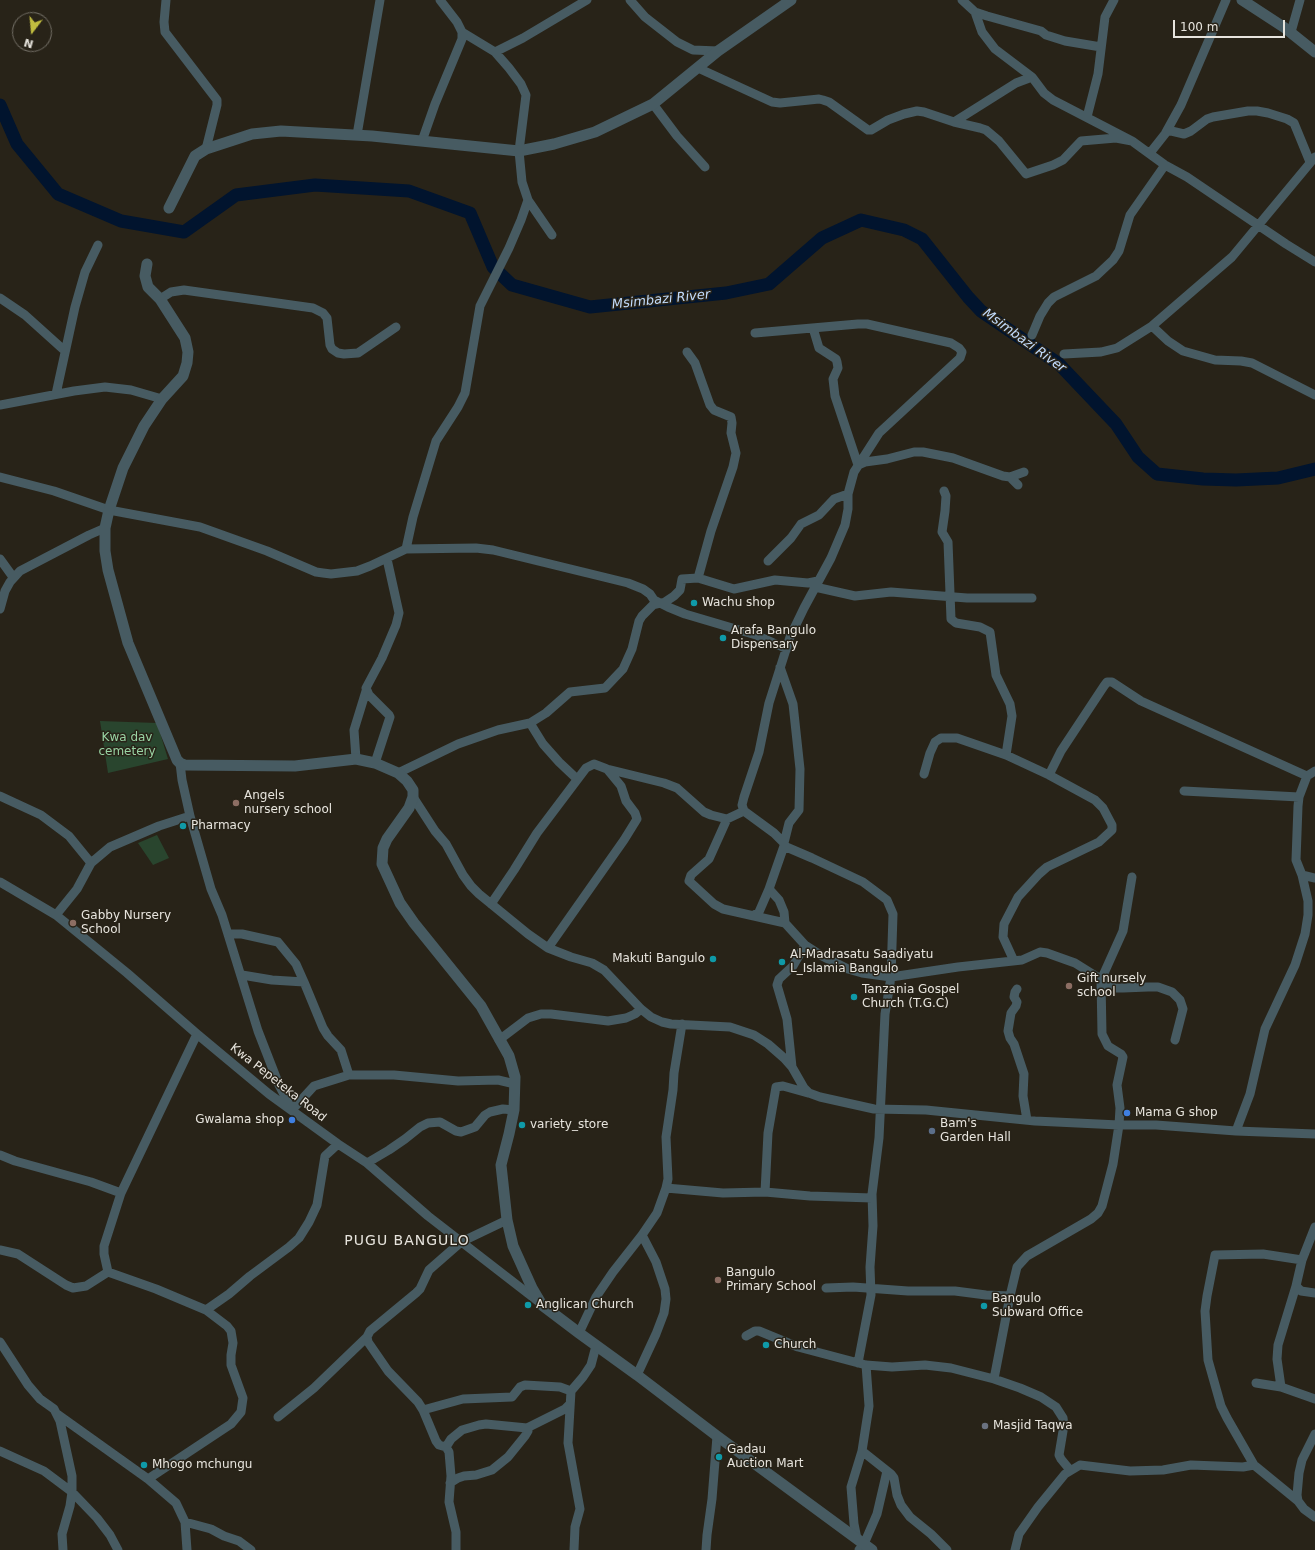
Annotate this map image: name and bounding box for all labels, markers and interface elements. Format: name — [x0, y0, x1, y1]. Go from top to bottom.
north arrow — [12, 12, 52, 52]
scale bar — [1175, 12, 1287, 38]
text: 100 m — [1180, 20, 1218, 34]
text: N — [23, 36, 35, 51]
water label: Msimbazi River — [611, 287, 711, 313]
water label: Msimbazi River — [979, 306, 1069, 376]
place label: Wachu shop — [702, 596, 775, 610]
marker: Wachu shop — [689, 598, 699, 608]
place label: Arafa Bangulo Dispensary — [731, 624, 816, 652]
marker: Arafa Bangulo Dispensary — [718, 633, 728, 643]
park label: Kwa dav cemetery — [98, 731, 156, 759]
place label: Angels nursery school — [244, 789, 332, 817]
marker: Angels nursery school — [231, 798, 241, 808]
place label: Pharmacy — [191, 819, 251, 833]
marker: Pharmacy — [178, 821, 188, 831]
place label: Gabby Nursery School — [81, 909, 171, 937]
marker: Gabby Nursery School — [68, 918, 78, 928]
place label: Al-Madrasatu Saadiyatu L_Islamia Bangulo — [790, 948, 933, 976]
place label: Makuti Bangulo — [612, 952, 705, 966]
marker: Makuti Bangulo — [708, 954, 718, 964]
marker: Al-Madrasatu Saadiyatu L_Islamia Bangulo — [777, 957, 787, 967]
place label: Gift nursely school — [1077, 972, 1146, 1000]
marker: Gift nursely school — [1064, 981, 1074, 991]
place label: Tanzania Gospel Church (T.G.C) — [862, 983, 959, 1011]
marker: Tanzania Gospel Church (T.G.C) — [849, 992, 859, 1002]
street label: Kwa Pepeteka Road — [227, 1041, 329, 1125]
place label: Mama G shop — [1135, 1106, 1217, 1120]
marker: Mama G shop — [1122, 1108, 1132, 1118]
place label: Gwalama shop — [195, 1113, 284, 1127]
marker: Gwalama shop — [287, 1115, 297, 1125]
place label: Bam's Garden Hall — [940, 1117, 1011, 1145]
place label: variety_store — [530, 1118, 608, 1132]
marker: variety_store — [517, 1120, 527, 1130]
marker: Bam's Garden Hall — [927, 1126, 937, 1136]
district label: PUGU BANGULO — [344, 1233, 470, 1249]
place label: Bangulo Primary School — [726, 1266, 816, 1294]
marker: Bangulo Primary School — [713, 1275, 723, 1285]
place label: Bangulo Subward Office — [992, 1292, 1083, 1320]
place label: Anglican Church — [536, 1298, 634, 1312]
marker: Anglican Church — [523, 1300, 533, 1310]
marker: Bangulo Subward Office — [979, 1301, 989, 1311]
place label: Church — [774, 1338, 816, 1352]
marker: Church — [761, 1340, 771, 1350]
place label: Masjid Taqwa — [993, 1419, 1073, 1433]
marker: Masjid Taqwa — [980, 1421, 990, 1431]
place label: Gadau Auction Mart — [727, 1443, 804, 1471]
marker: Gadau Auction Mart — [714, 1452, 724, 1462]
place label: Mhogo mchungu — [152, 1458, 252, 1472]
marker: Mhogo mchungu — [139, 1460, 149, 1470]

